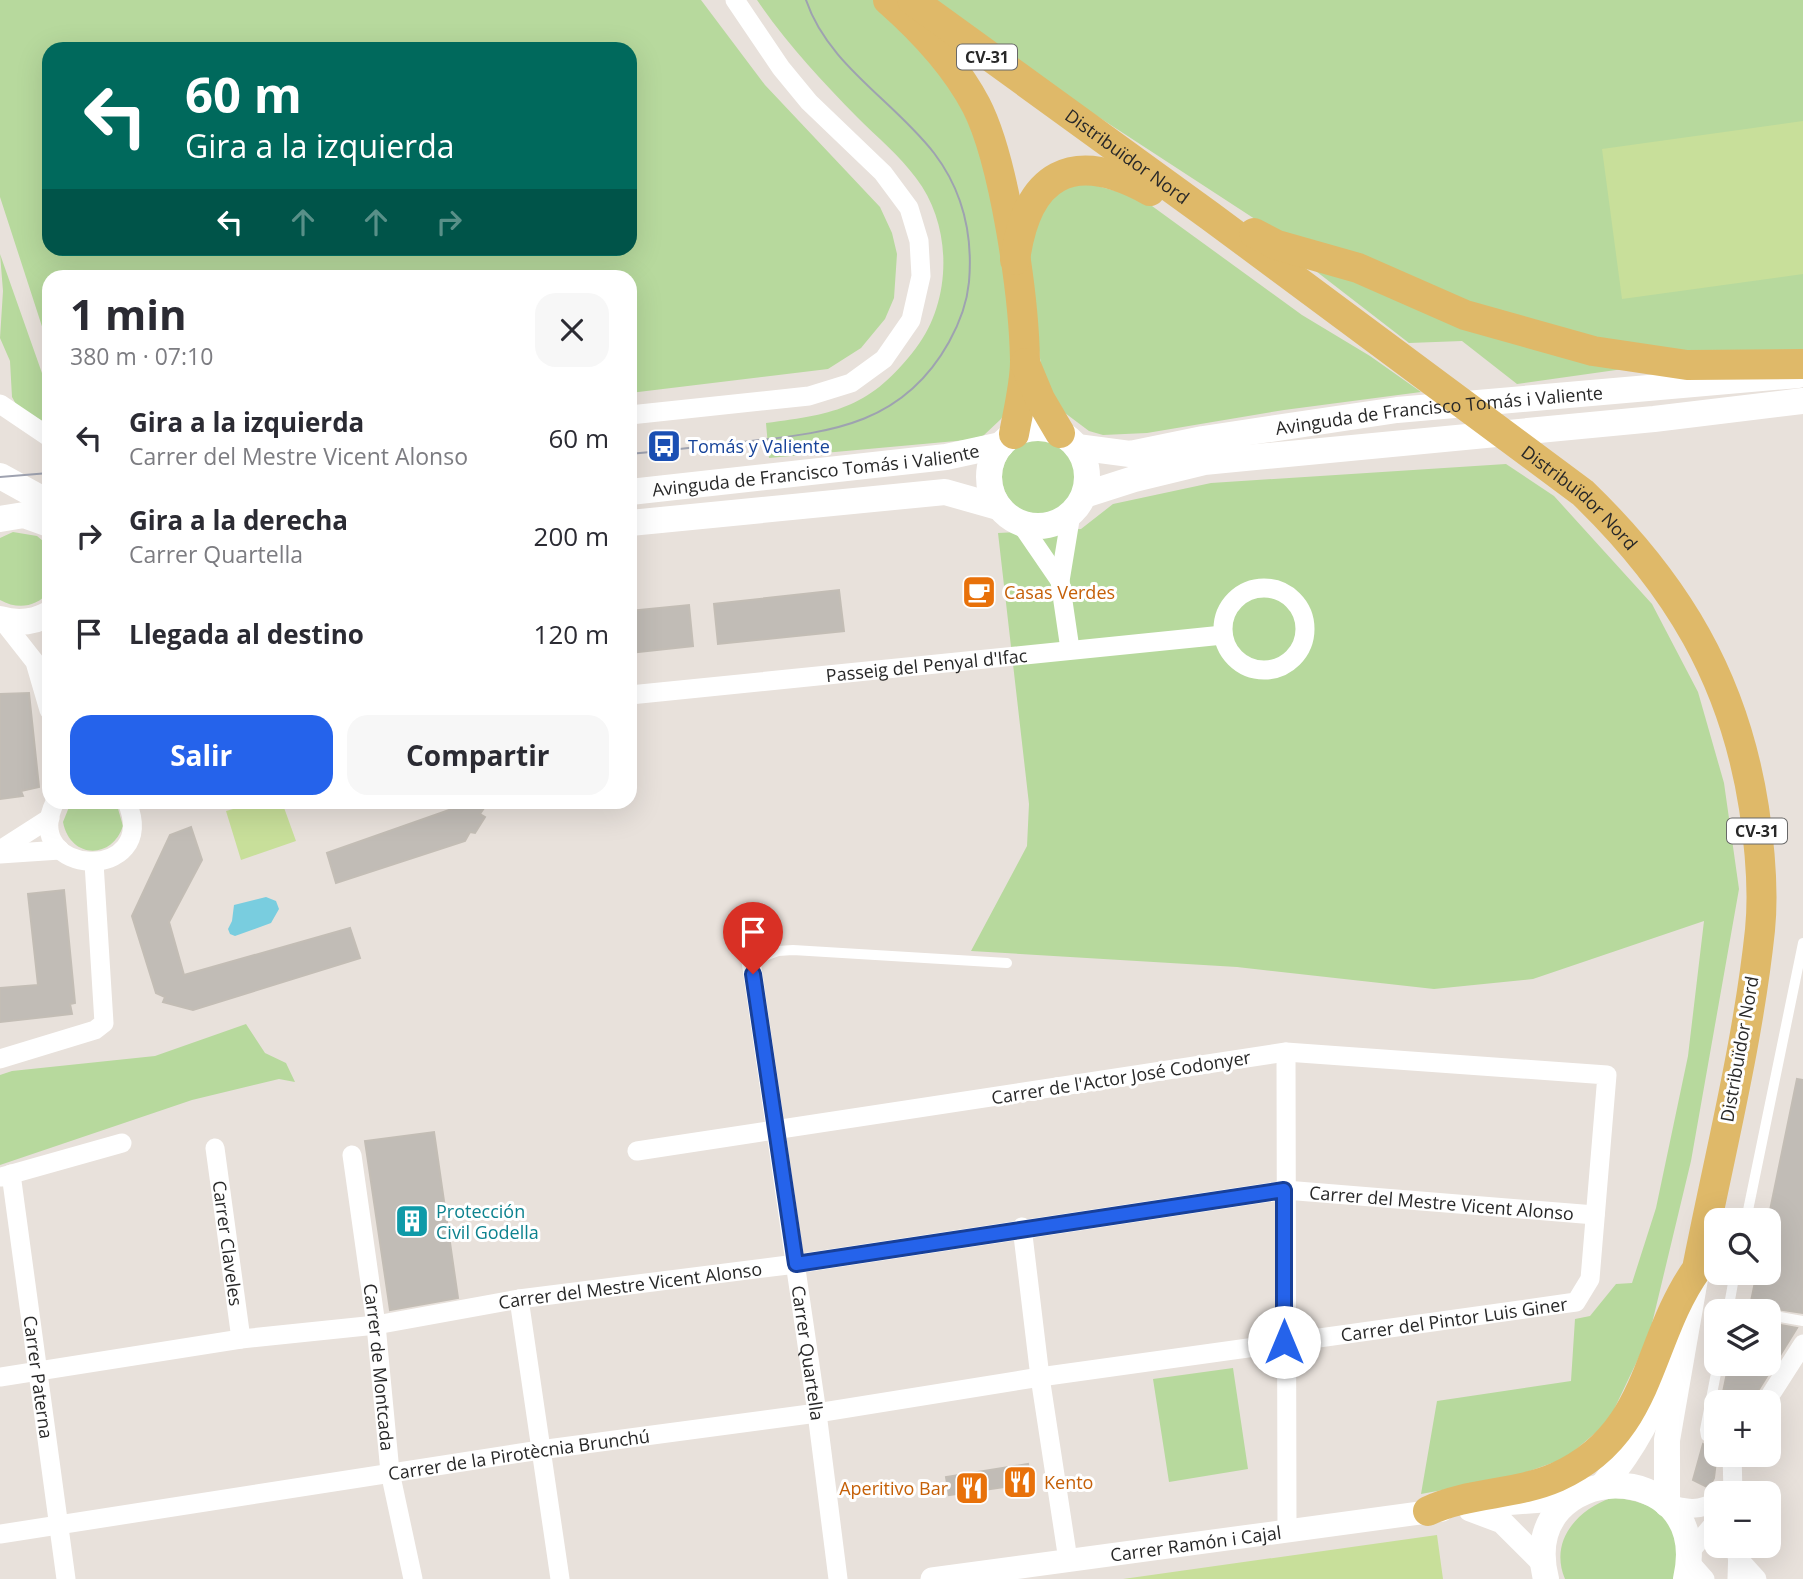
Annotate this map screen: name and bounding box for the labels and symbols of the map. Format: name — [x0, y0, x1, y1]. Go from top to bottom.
road number: CV-31 — [957, 44, 1017, 69]
street label: Distribuïdor Nord — [1061, 103, 1194, 209]
street label: Avinguda de Francisco Tomás i Valiente — [1274, 380, 1604, 440]
bus stop icon: Tomás y Valiente — [645, 427, 683, 465]
place label: Tomás y Valiente — [688, 434, 830, 458]
street label: Avinguda de Francisco Tomás i Valiente — [651, 438, 982, 501]
street label: Distribuïdor Nord — [1517, 440, 1643, 555]
cafe icon: Casas Verdes — [960, 573, 998, 611]
place label: Casas Verdes — [1004, 580, 1115, 604]
street label: Passeig del Penyal d'Ifac — [825, 643, 1029, 687]
road number: CV-31 — [1727, 818, 1787, 844]
pin — [723, 902, 783, 974]
street label: Distribuïdor Nord — [1714, 974, 1764, 1124]
street label: Carrer de l'Actor José Codonyer — [990, 1045, 1253, 1109]
street label: Carrer Claveles — [208, 1179, 248, 1307]
street label: Carrer del Mestre Vicent Alonso — [1308, 1180, 1575, 1225]
place label: Protección Civil Godella — [436, 1199, 539, 1244]
building icon: Protección Civil Godella — [393, 1202, 431, 1240]
street label: Carrer del Mestre Vicent Alonso — [496, 1256, 763, 1315]
street label: Carrer de Montcada — [358, 1282, 400, 1452]
street label: Carrer Quartella — [786, 1284, 830, 1422]
street label: Carrer del Pintor Luis Giner — [1339, 1291, 1570, 1347]
position arrow — [1247, 1305, 1321, 1379]
street label: Carrer Paterna — [18, 1314, 59, 1440]
street label: Carrer de la Pirotècnia Brunchú — [386, 1423, 651, 1485]
restaurant icon: Kento — [1001, 1463, 1039, 1501]
restaurant icon: Aperitivo Bar — [953, 1469, 991, 1507]
place label: Kento — [1044, 1470, 1093, 1494]
place label: Aperitivo Bar — [839, 1476, 949, 1500]
street label: Carrer Ramón i Cajal — [1109, 1520, 1283, 1567]

